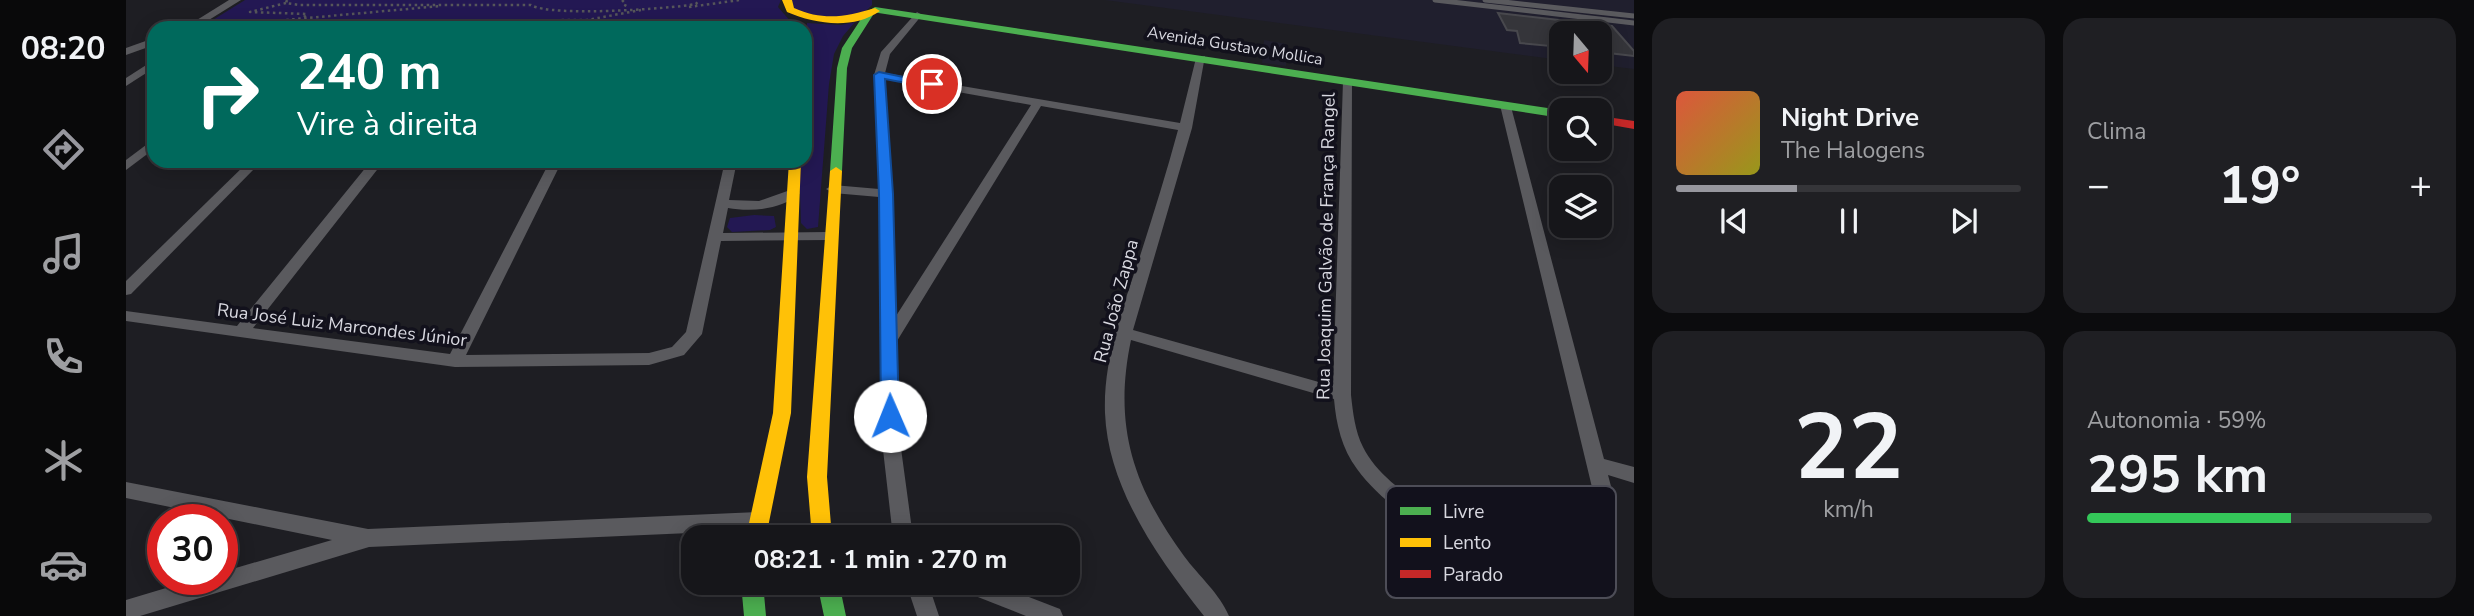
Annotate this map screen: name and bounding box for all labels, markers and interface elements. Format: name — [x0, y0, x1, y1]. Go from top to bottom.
street label: Avenida Gustavo Mollica — [1146, 21, 1324, 71]
north arrow — [1549, 21, 1612, 84]
map controls — [1549, 21, 1612, 238]
text: 08:20 — [21, 27, 105, 70]
text: 240 m — [297, 39, 441, 106]
icon: right — [182, 49, 273, 140]
pin — [902, 54, 962, 114]
icon: arrive — [913, 65, 951, 103]
street label: Rua Joaquim Galvão de França Rangel — [1311, 91, 1341, 400]
button: search — [1549, 98, 1612, 161]
text: Night Drive — [1781, 100, 1919, 135]
text: Vire à direita — [297, 103, 478, 146]
text: Clima — [2087, 116, 2147, 147]
icon: directions — [39, 125, 88, 174]
text: The Halogens — [1781, 135, 1925, 166]
text: 19° — [2218, 150, 2301, 221]
text: − — [2087, 160, 2110, 211]
text: + — [2409, 160, 2432, 211]
button: layers — [1549, 175, 1612, 238]
icon: previous — [1715, 202, 1753, 240]
icon: pause — [1830, 202, 1868, 240]
icon: next — [1945, 202, 1983, 240]
icon: music — [39, 229, 88, 278]
street label: Rua João Zappa — [1088, 237, 1144, 365]
street label: Rua José Luiz Marcondes Júnior — [216, 298, 469, 352]
icon: phone — [39, 332, 88, 381]
position arrow — [853, 379, 927, 453]
text: 22 — [1794, 386, 1903, 510]
text: Autonomia · 59% — [2087, 405, 2267, 436]
icon: climate — [39, 436, 88, 485]
text: 295 km — [2087, 439, 2268, 510]
legend — [1386, 486, 1616, 598]
text: km/h — [1823, 494, 1874, 525]
text: Livre — [1443, 499, 1484, 525]
speed limit sign: 30 — [147, 504, 238, 595]
text: Lento — [1443, 530, 1491, 556]
icon: car — [39, 540, 88, 589]
text: 08:21 · 1 min · 270 m — [754, 542, 1007, 577]
text: Parado — [1443, 562, 1503, 588]

